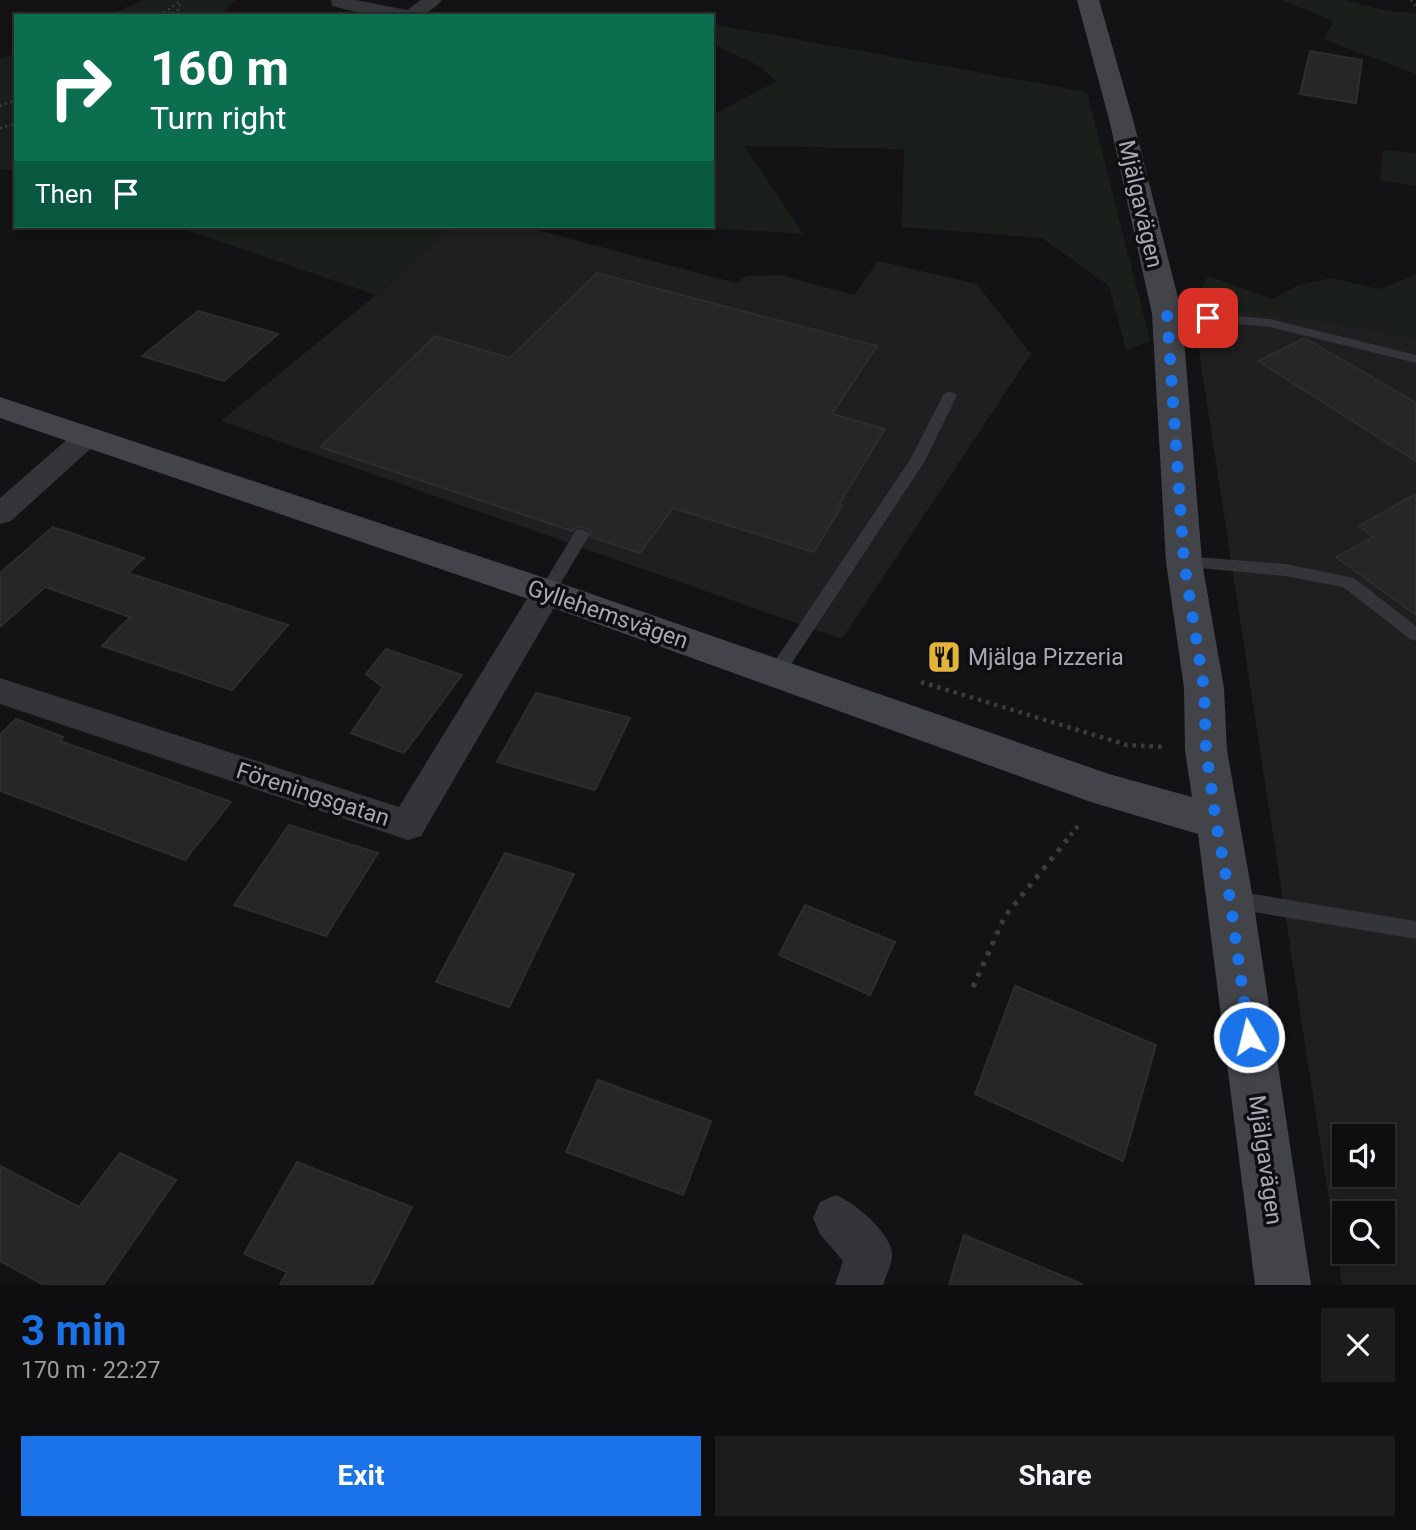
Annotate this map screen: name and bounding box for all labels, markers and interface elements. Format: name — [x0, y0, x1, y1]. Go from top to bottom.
text: 160 m — [150, 40, 289, 97]
icon: right — [35, 42, 126, 133]
text: Turn right — [150, 99, 286, 137]
street label: Mjälgavägen — [1113, 138, 1168, 271]
icon: arrive — [107, 175, 145, 213]
text: Then — [35, 179, 93, 209]
pin — [1178, 288, 1238, 348]
icon: arrive — [1189, 299, 1227, 337]
street label: Gyllehemsvägen — [524, 574, 692, 655]
restaurant icon: Mjälga Pizzeria — [925, 638, 963, 676]
place label: Mjälga Pizzeria — [968, 644, 1124, 671]
street label: Föreningsgatan — [233, 757, 393, 832]
position arrow — [1212, 1000, 1286, 1074]
street label: Mjälgavägen — [1243, 1094, 1288, 1226]
map controls — [1332, 1124, 1395, 1264]
button: sound — [1332, 1124, 1395, 1187]
button: search — [1332, 1201, 1395, 1264]
text: 3 min — [21, 1306, 127, 1355]
button: close — [1321, 1308, 1395, 1382]
text: 170 m · 22:27 — [21, 1357, 160, 1384]
button: Exit — [21, 1436, 701, 1516]
button: Share — [715, 1436, 1395, 1516]

